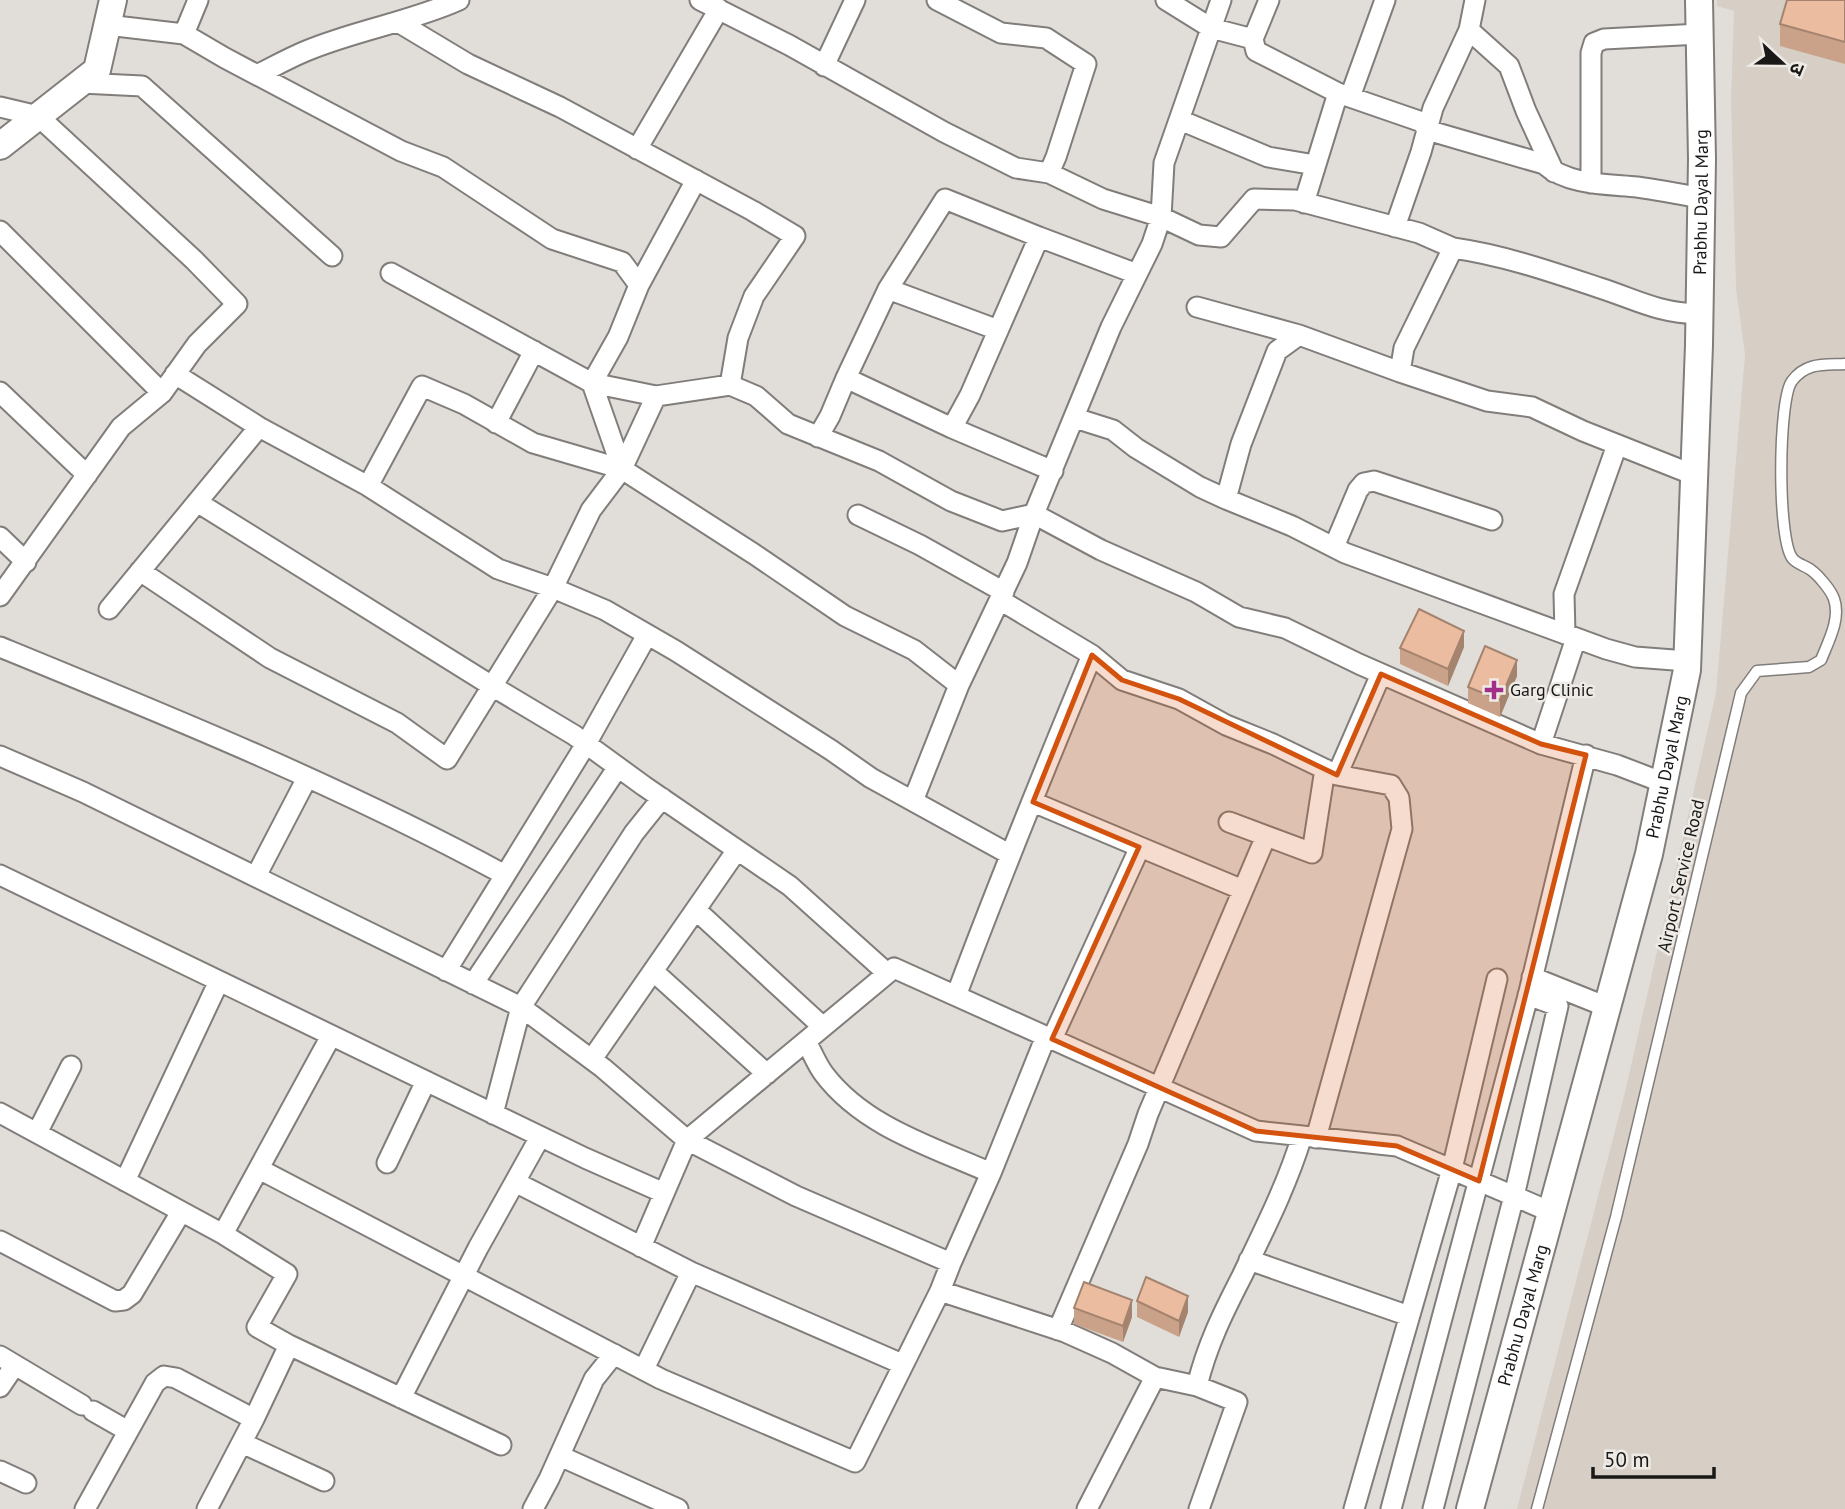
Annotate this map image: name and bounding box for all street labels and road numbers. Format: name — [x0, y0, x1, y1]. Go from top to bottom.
street label: Prabhu Dayal Marg — [1688, 129, 1713, 275]
street label: Prabhu Dayal Marg — [1641, 693, 1693, 840]
street label: Airport Service Road — [1652, 797, 1709, 955]
street label: Prabhu Dayal Marg — [1492, 1242, 1553, 1388]

